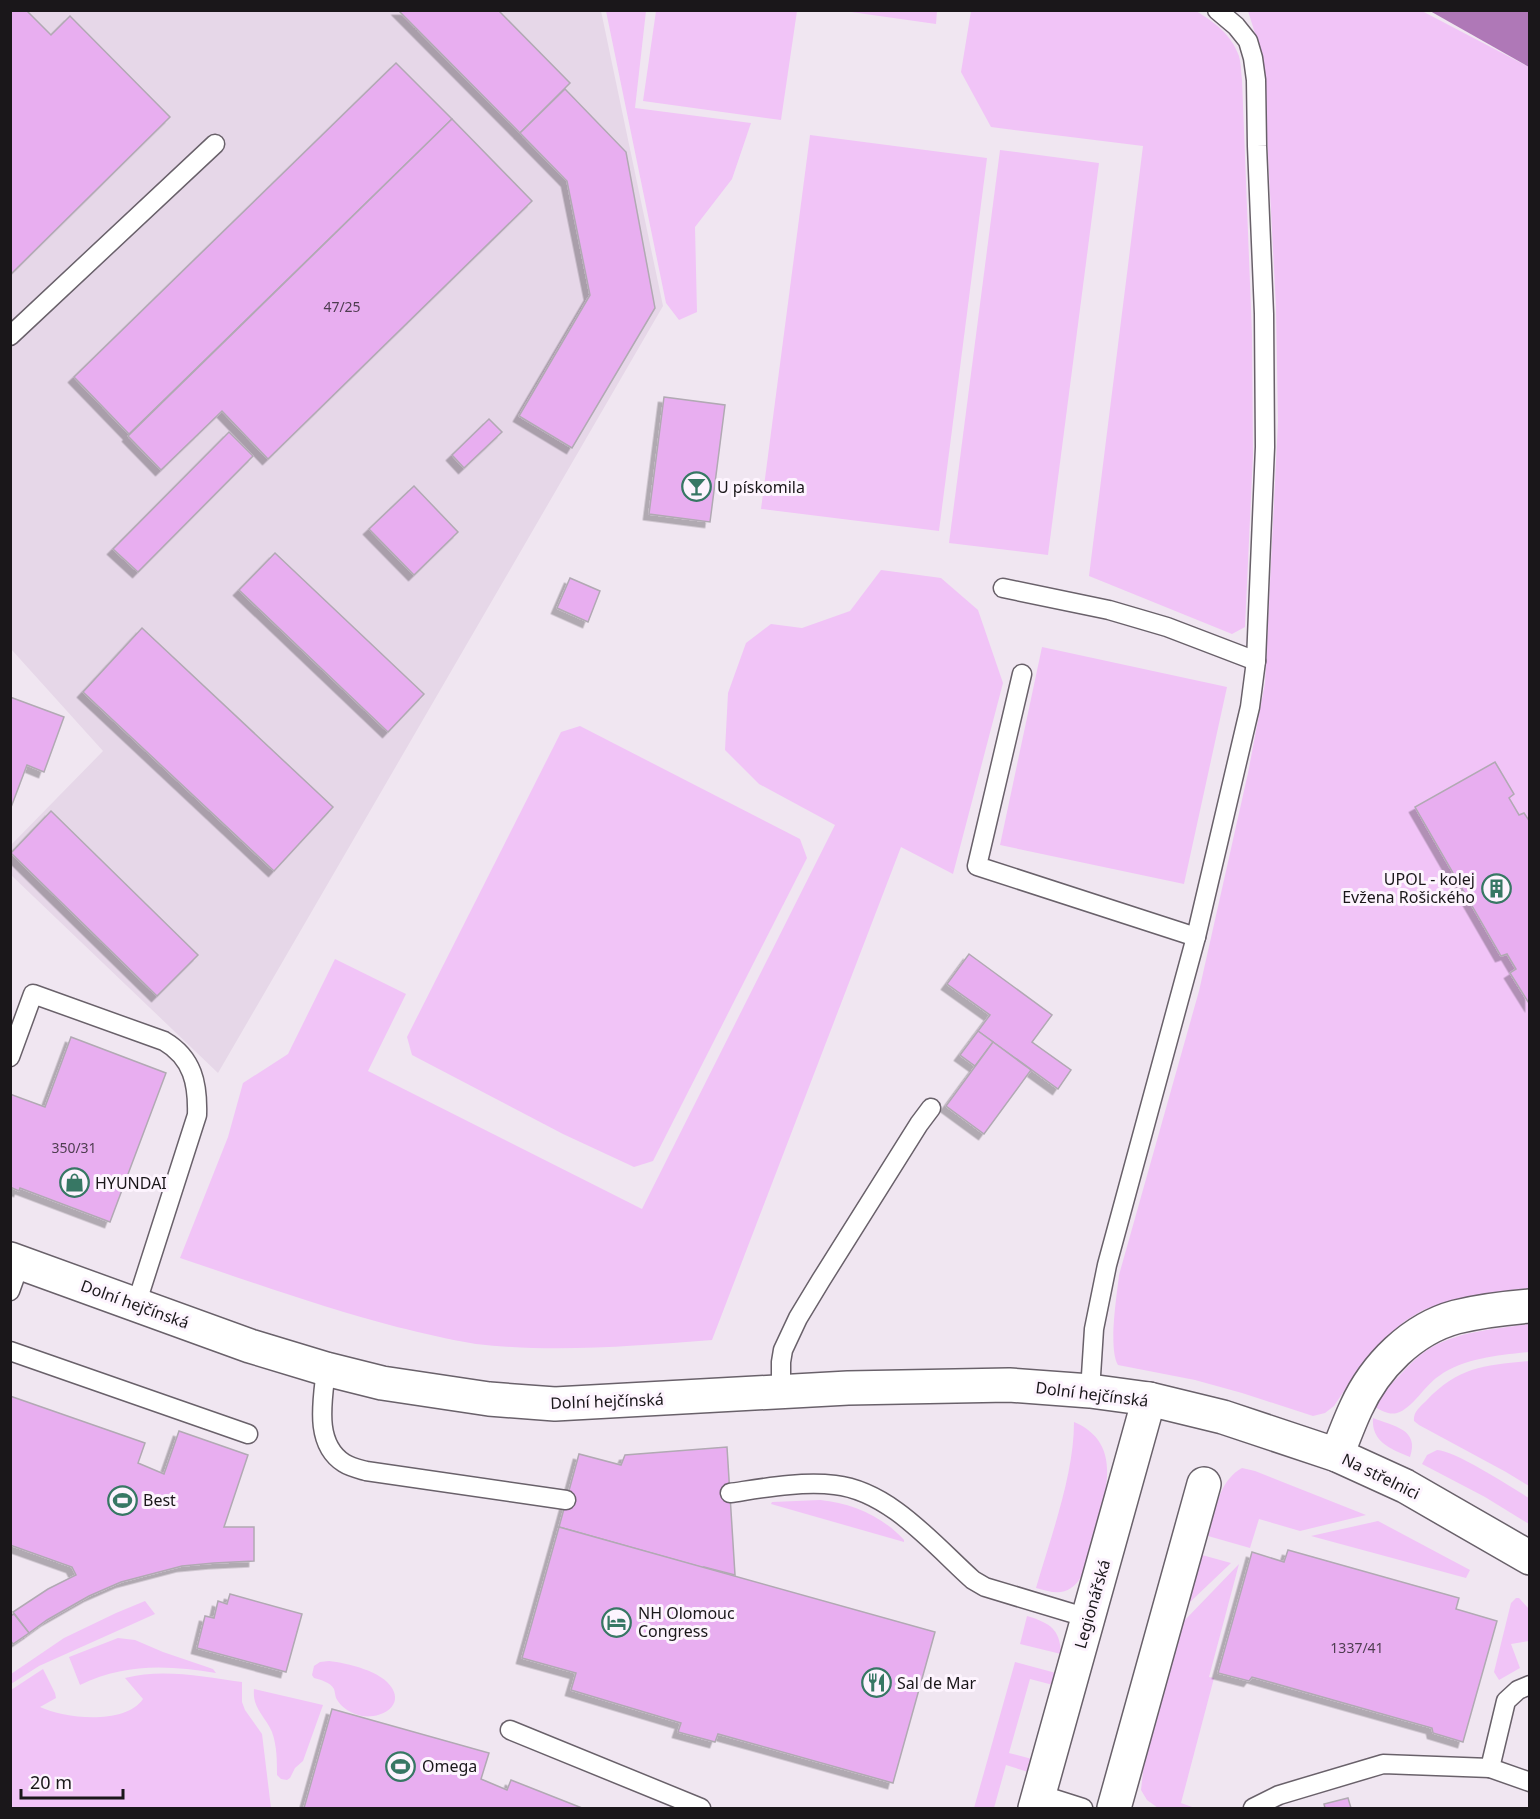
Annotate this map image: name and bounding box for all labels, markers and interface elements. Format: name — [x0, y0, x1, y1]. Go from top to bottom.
house number: 47/25 — [323, 297, 361, 316]
bar icon: U pískomila — [680, 471, 712, 503]
place label: U pískomila — [717, 476, 805, 498]
place label: UPOL - kolej Evžena Rošického — [1342, 868, 1475, 908]
building icon: UPOL - kolej Evžena Rošického — [1480, 872, 1512, 904]
house number: 350/31 — [51, 1138, 97, 1157]
shop icon: HYUNDAI — [58, 1167, 90, 1199]
place label: HYUNDAI — [95, 1172, 167, 1194]
street label: Dolní hejčínská — [78, 1274, 192, 1334]
street label: Dolní hejčínská — [1034, 1376, 1150, 1412]
street label: Dolní hejčínská — [550, 1388, 664, 1414]
street label: Na střelnici — [1338, 1448, 1424, 1504]
sports icon: Best — [106, 1484, 138, 1516]
place label: Best — [143, 1489, 176, 1511]
street label: Legionářská — [1069, 1557, 1115, 1651]
place label: NH Olomouc Congress — [638, 1602, 735, 1642]
hotel icon: NH Olomouc Congress — [601, 1606, 633, 1638]
house number: 1337/41 — [1330, 1638, 1384, 1657]
restaurant icon: Sal de Mar — [860, 1667, 892, 1699]
place label: Sal de Mar — [897, 1672, 977, 1694]
sports icon: Omega — [385, 1750, 417, 1782]
place label: Omega — [422, 1755, 477, 1777]
scale bar — [21, 1762, 123, 1800]
text: 20 m — [30, 1770, 72, 1794]

